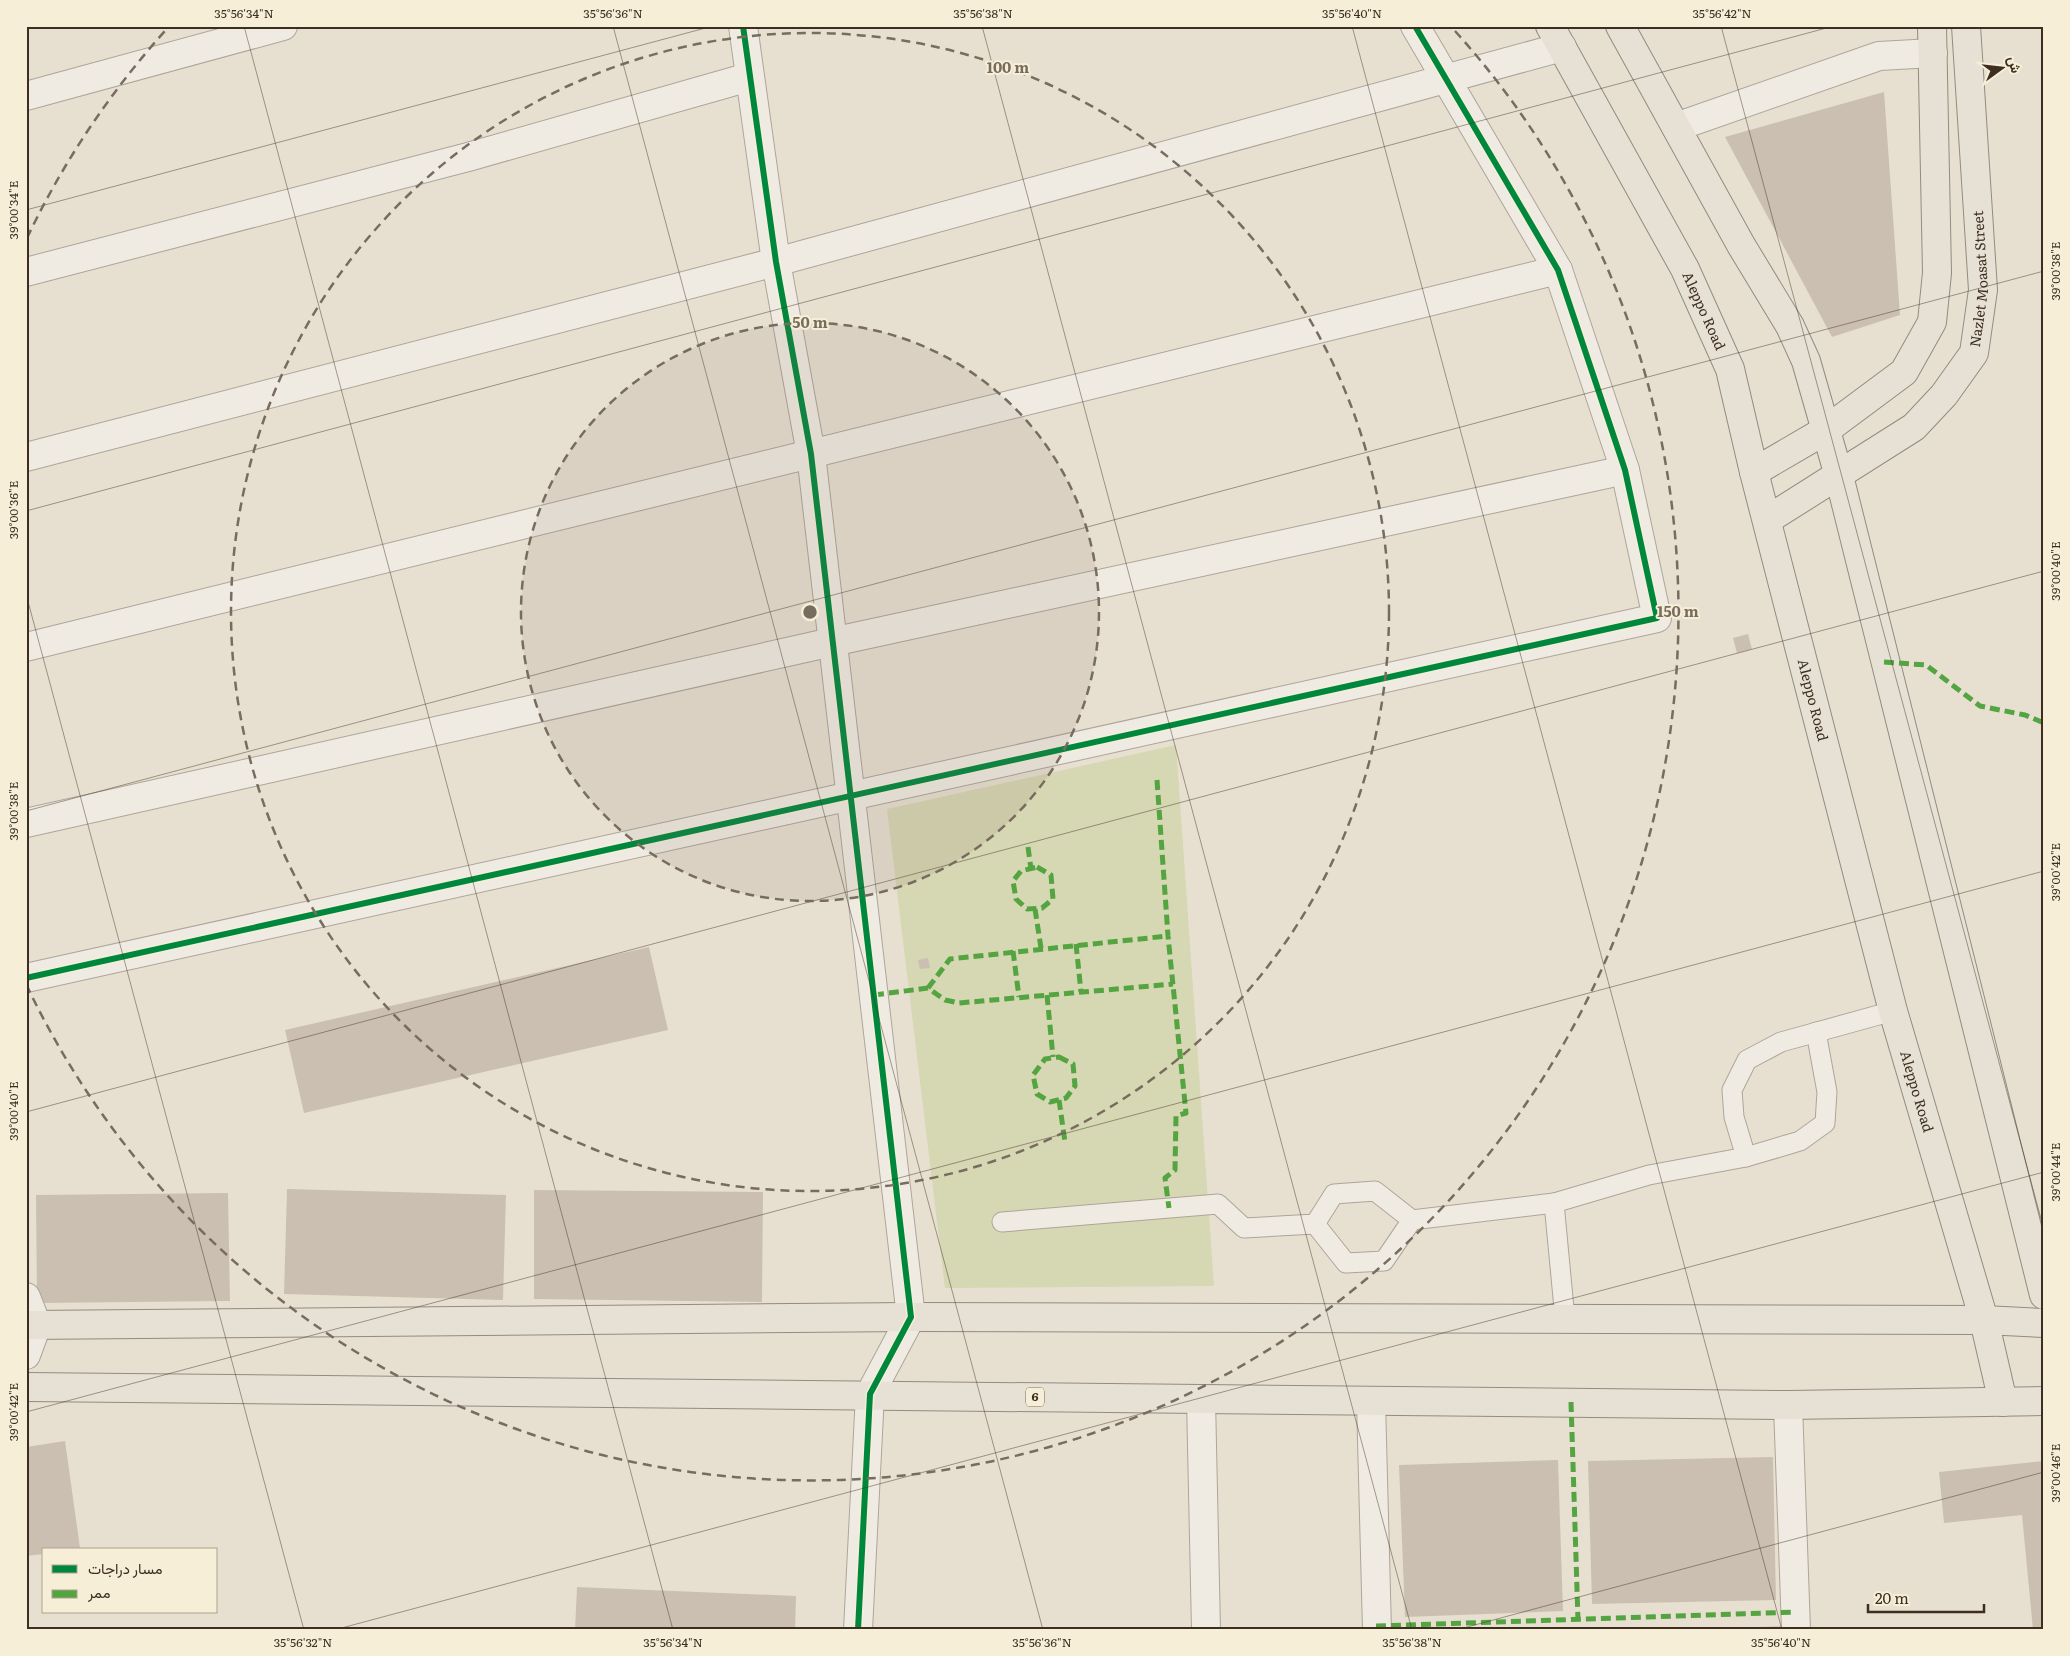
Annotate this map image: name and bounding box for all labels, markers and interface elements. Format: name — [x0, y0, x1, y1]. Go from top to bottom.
text: 35°56'34"N — [214, 4, 274, 22]
text: 35°56'36"N — [583, 4, 643, 22]
text: 35°56'38"N — [953, 4, 1013, 22]
text: 35°56'40"N — [1322, 4, 1382, 22]
text: 35°56'42"N — [1692, 4, 1752, 22]
north arrow — [1978, 42, 2028, 92]
text: ش — [2004, 54, 2027, 75]
text: 100 m — [987, 55, 1029, 78]
text: 39°00'34"E — [4, 180, 22, 239]
street label: Nazlet Moasat Street — [1964, 210, 1992, 348]
text: 39°00'38"E — [2046, 241, 2064, 300]
street label: Aleppo Road — [1678, 268, 1731, 353]
text: 50 m — [792, 310, 828, 333]
text: 39°00'36"E — [4, 480, 22, 539]
text: 39°00'40"E — [2046, 541, 2064, 601]
text: 150 m — [1657, 599, 1699, 622]
centre of rings — [801, 603, 819, 621]
street label: Aleppo Road — [1794, 657, 1834, 744]
text: 39°00'38"E — [4, 781, 22, 840]
text: 39°00'42"E — [2046, 842, 2064, 901]
street label: Aleppo Road — [1896, 1048, 1939, 1135]
text: 39°00'40"E — [4, 1081, 22, 1141]
text: 39°00'44"E — [2046, 1142, 2064, 1201]
text: 39°00'42"E — [4, 1382, 22, 1441]
road number: 6 — [1026, 1388, 1044, 1406]
text: 39°00'46"E — [2046, 1443, 2064, 1502]
legend — [42, 1548, 218, 1614]
text: مسار دراجات — [88, 1556, 163, 1579]
text: ممر — [87, 1580, 110, 1603]
scale bar — [1868, 1581, 1984, 1613]
text: 20 m — [1875, 1586, 1909, 1609]
text: 35°56'32"N — [274, 1633, 332, 1651]
text: 35°56'34"N — [643, 1633, 703, 1651]
text: 35°56'36"N — [1012, 1633, 1072, 1651]
text: 35°56'38"N — [1382, 1633, 1442, 1651]
text: 35°56'40"N — [1751, 1633, 1811, 1651]

